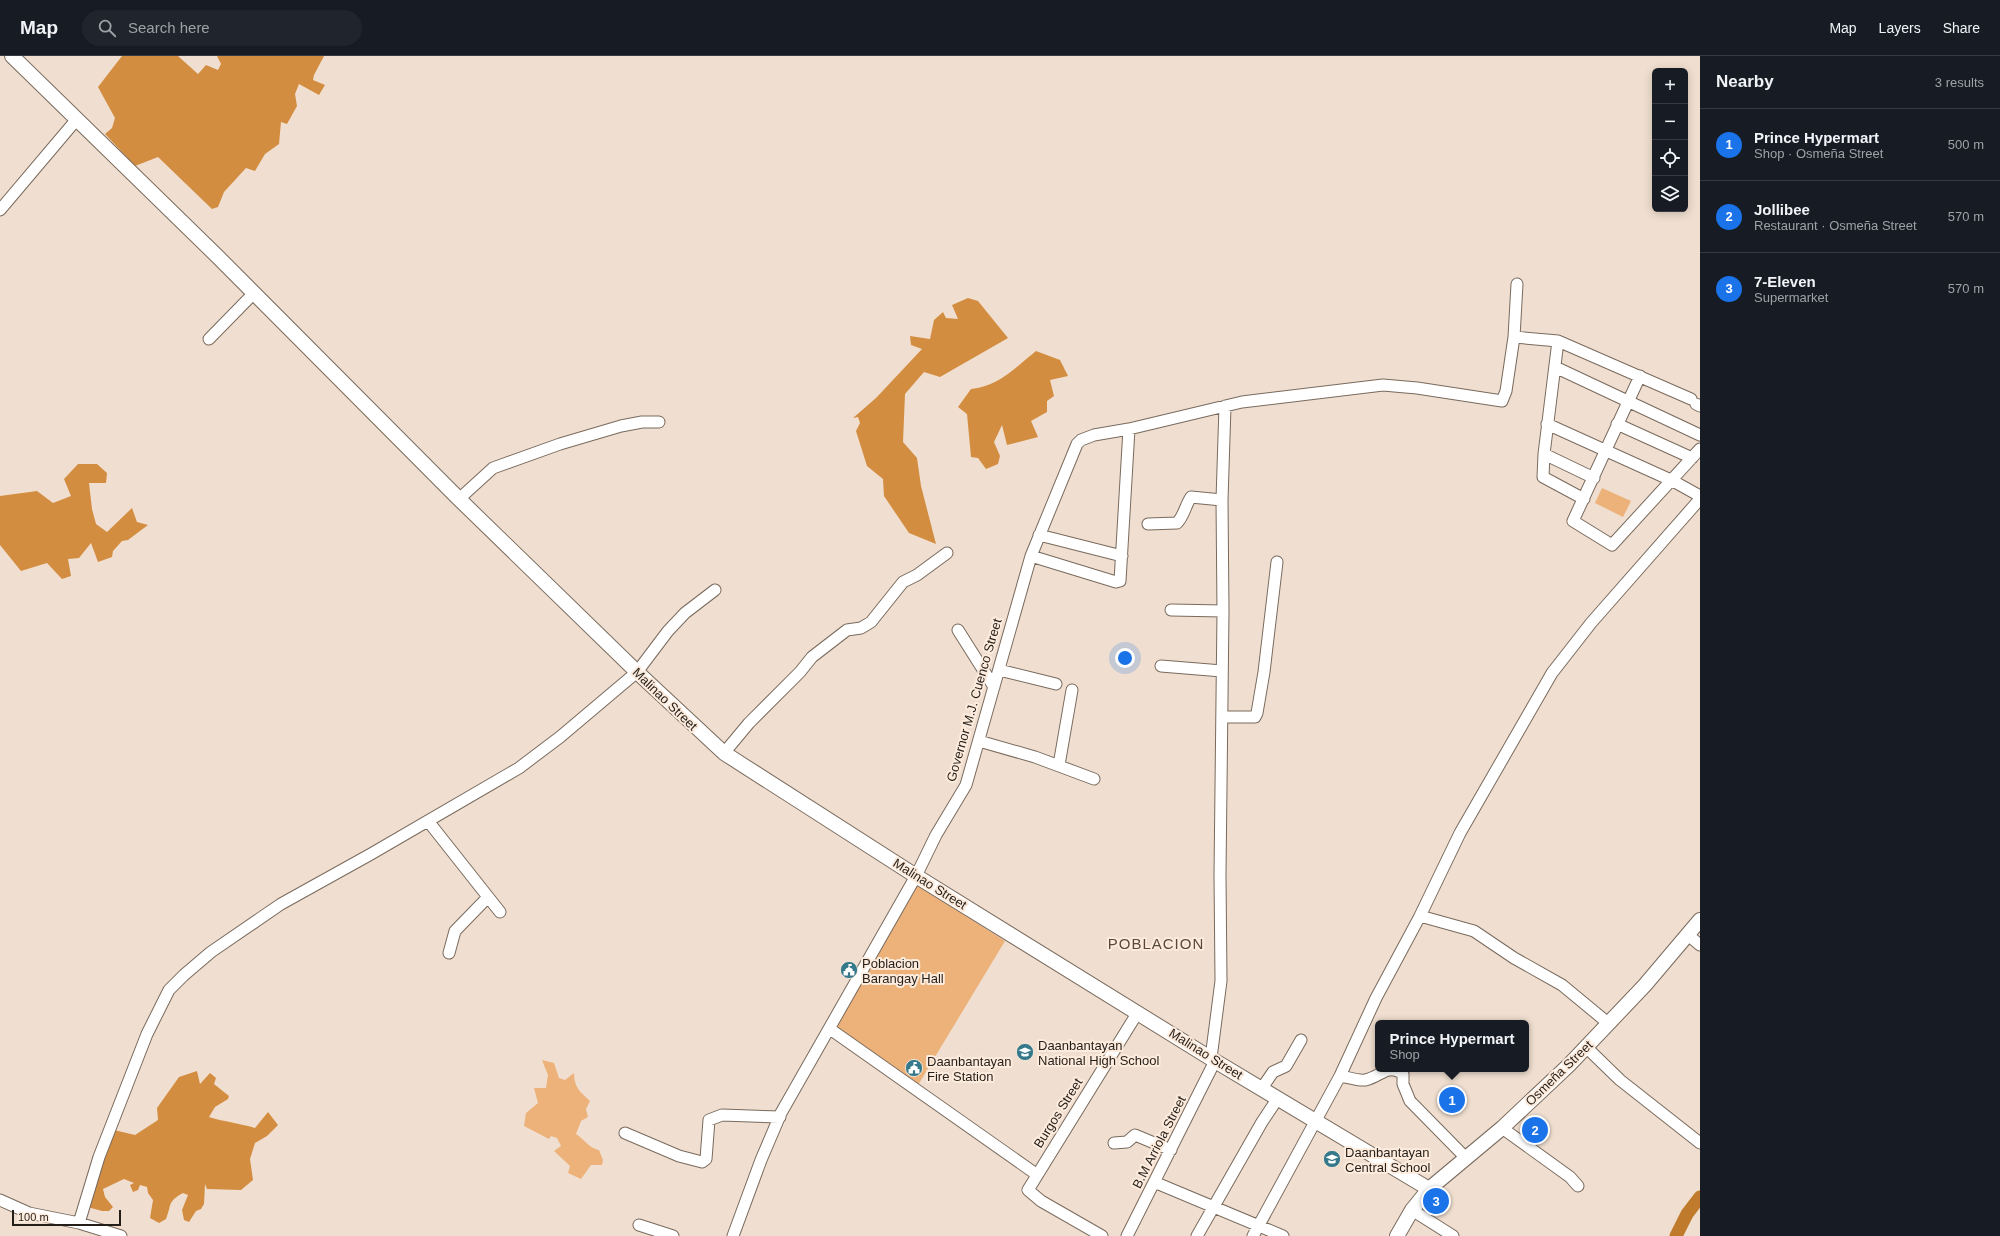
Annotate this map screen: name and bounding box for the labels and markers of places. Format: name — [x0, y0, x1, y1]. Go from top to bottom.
place label: Poblacion Barangay Hall — [862, 956, 944, 986]
public building icon: Poblacion Barangay Hall — [839, 960, 859, 980]
place label: Daanbantayan National High School — [1038, 1038, 1160, 1068]
school or university icon: Daanbantayan National High School — [1015, 1042, 1035, 1062]
place label: Daanbantayan Fire Station — [927, 1054, 1012, 1084]
public building icon: Daanbantayan Fire Station — [904, 1058, 924, 1078]
pin: 1 — [1439, 1085, 1465, 1115]
pin: 2 — [1522, 1115, 1548, 1145]
place label: Daanbantayan Central School — [1345, 1145, 1430, 1175]
school or university icon: Daanbantayan Central School — [1322, 1149, 1342, 1169]
pin: 3 — [1423, 1186, 1449, 1216]

